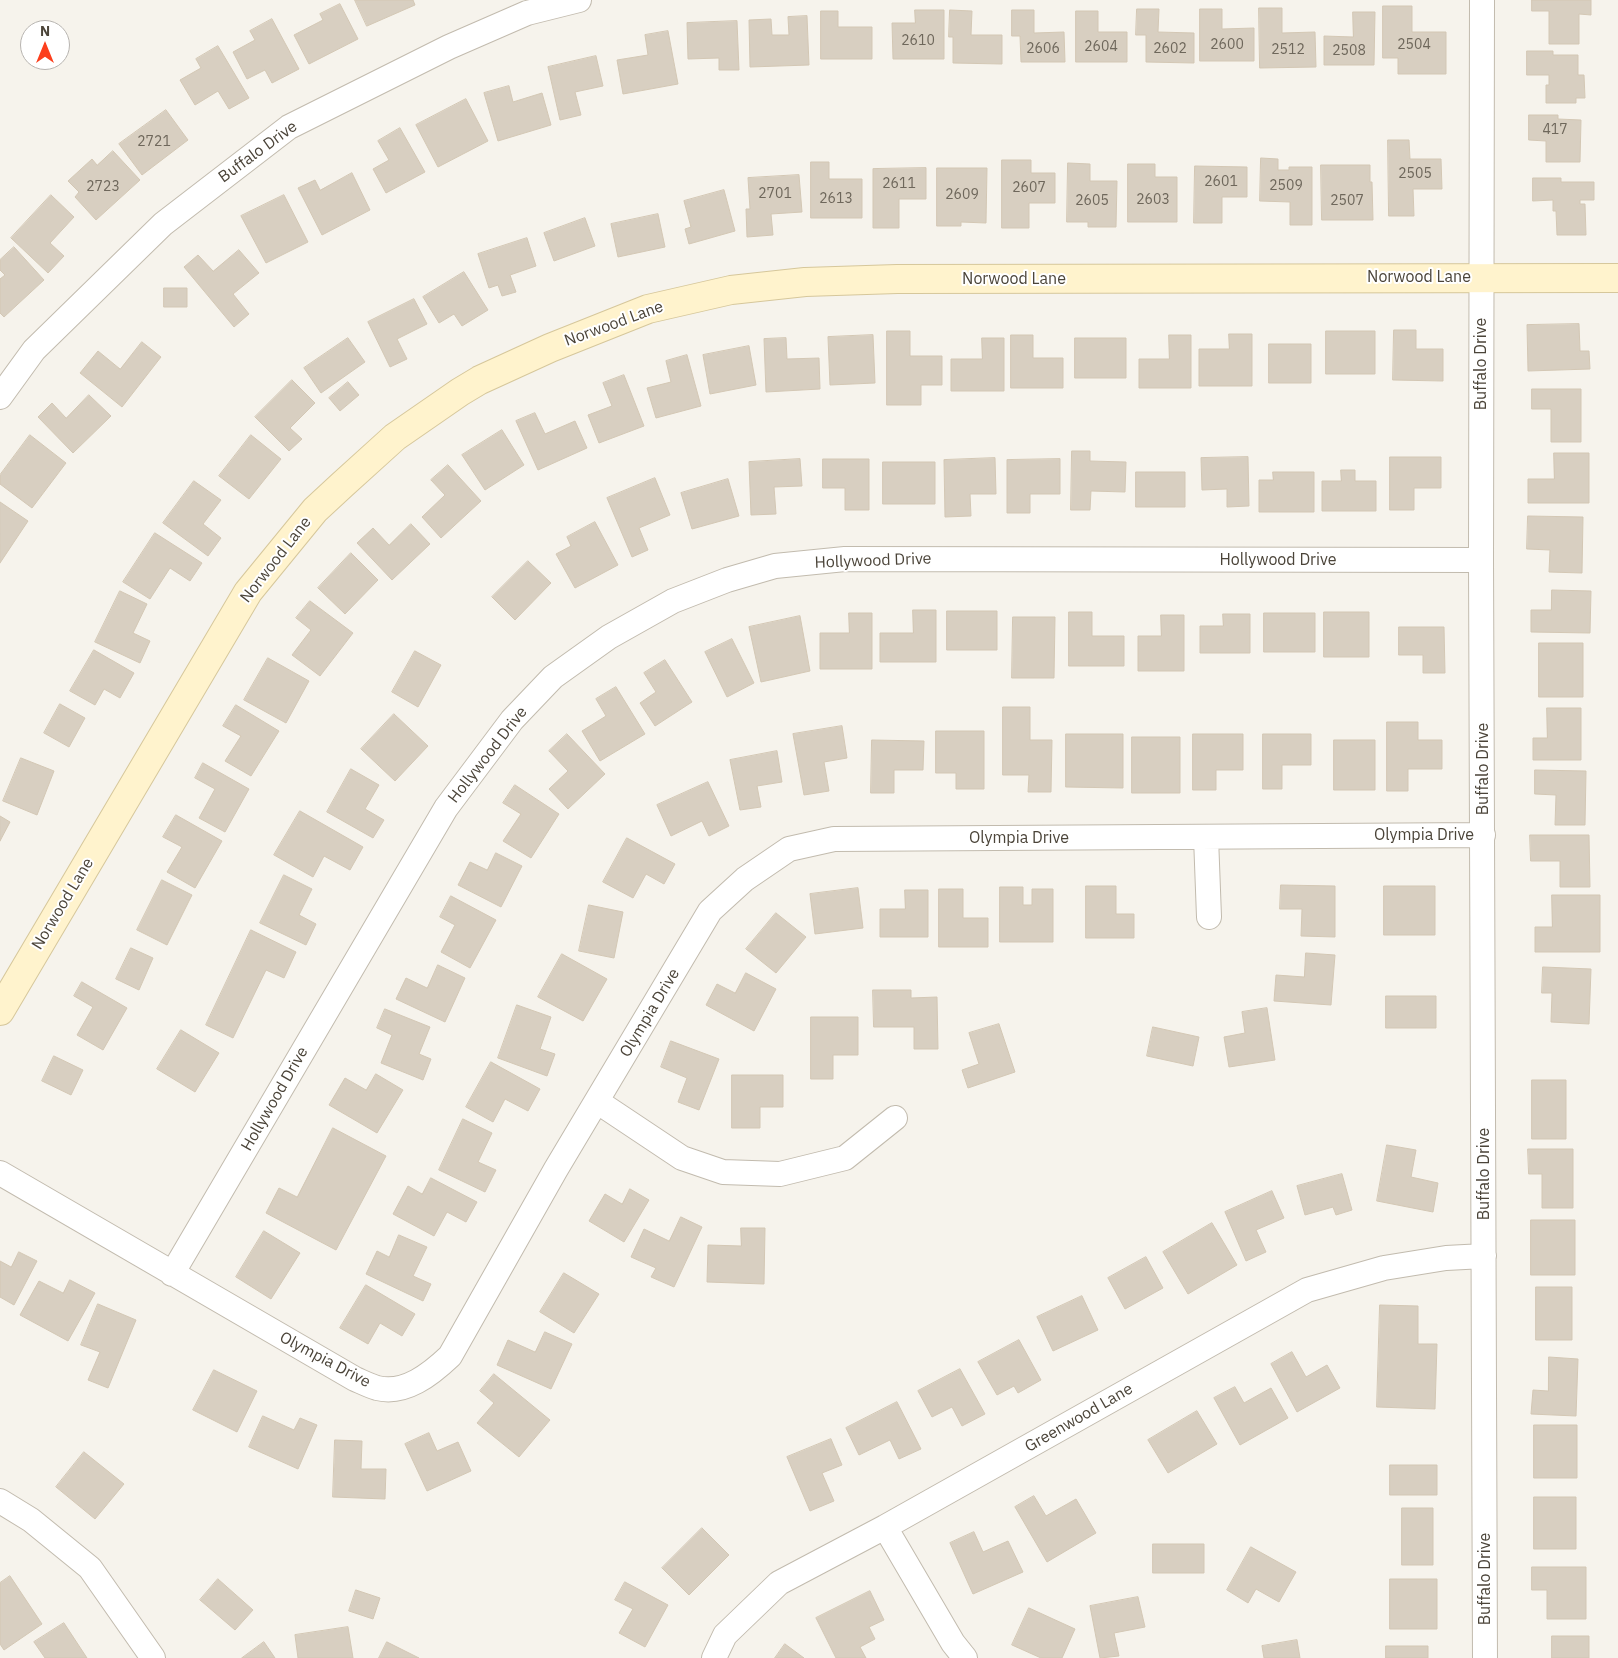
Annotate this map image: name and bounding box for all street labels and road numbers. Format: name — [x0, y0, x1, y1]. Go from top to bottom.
street label: Buffalo Drive — [215, 117, 301, 187]
street label: Norwood Lane — [1367, 267, 1471, 287]
street label: Norwood Lane — [962, 269, 1066, 289]
street label: Norwood Lane — [562, 297, 666, 351]
street label: Buffalo Drive — [1471, 318, 1491, 410]
street label: Norwood Lane — [236, 513, 316, 607]
street label: Hollywood Drive — [814, 549, 932, 573]
street label: Hollywood Drive — [1219, 550, 1337, 570]
street label: Hollywood Drive — [444, 703, 532, 807]
street label: Buffalo Drive — [1473, 723, 1493, 815]
street label: Olympia Drive — [1374, 825, 1474, 845]
street label: Olympia Drive — [969, 828, 1069, 848]
street label: Norwood Lane — [28, 855, 98, 953]
street label: Olympia Drive — [616, 965, 684, 1061]
street label: Hollywood Drive — [237, 1044, 313, 1154]
street label: Buffalo Drive — [1474, 1128, 1494, 1220]
street label: Olympia Drive — [276, 1328, 374, 1392]
street label: Greenwood Lane — [1022, 1379, 1136, 1457]
street label: Buffalo Drive — [1475, 1533, 1495, 1625]

